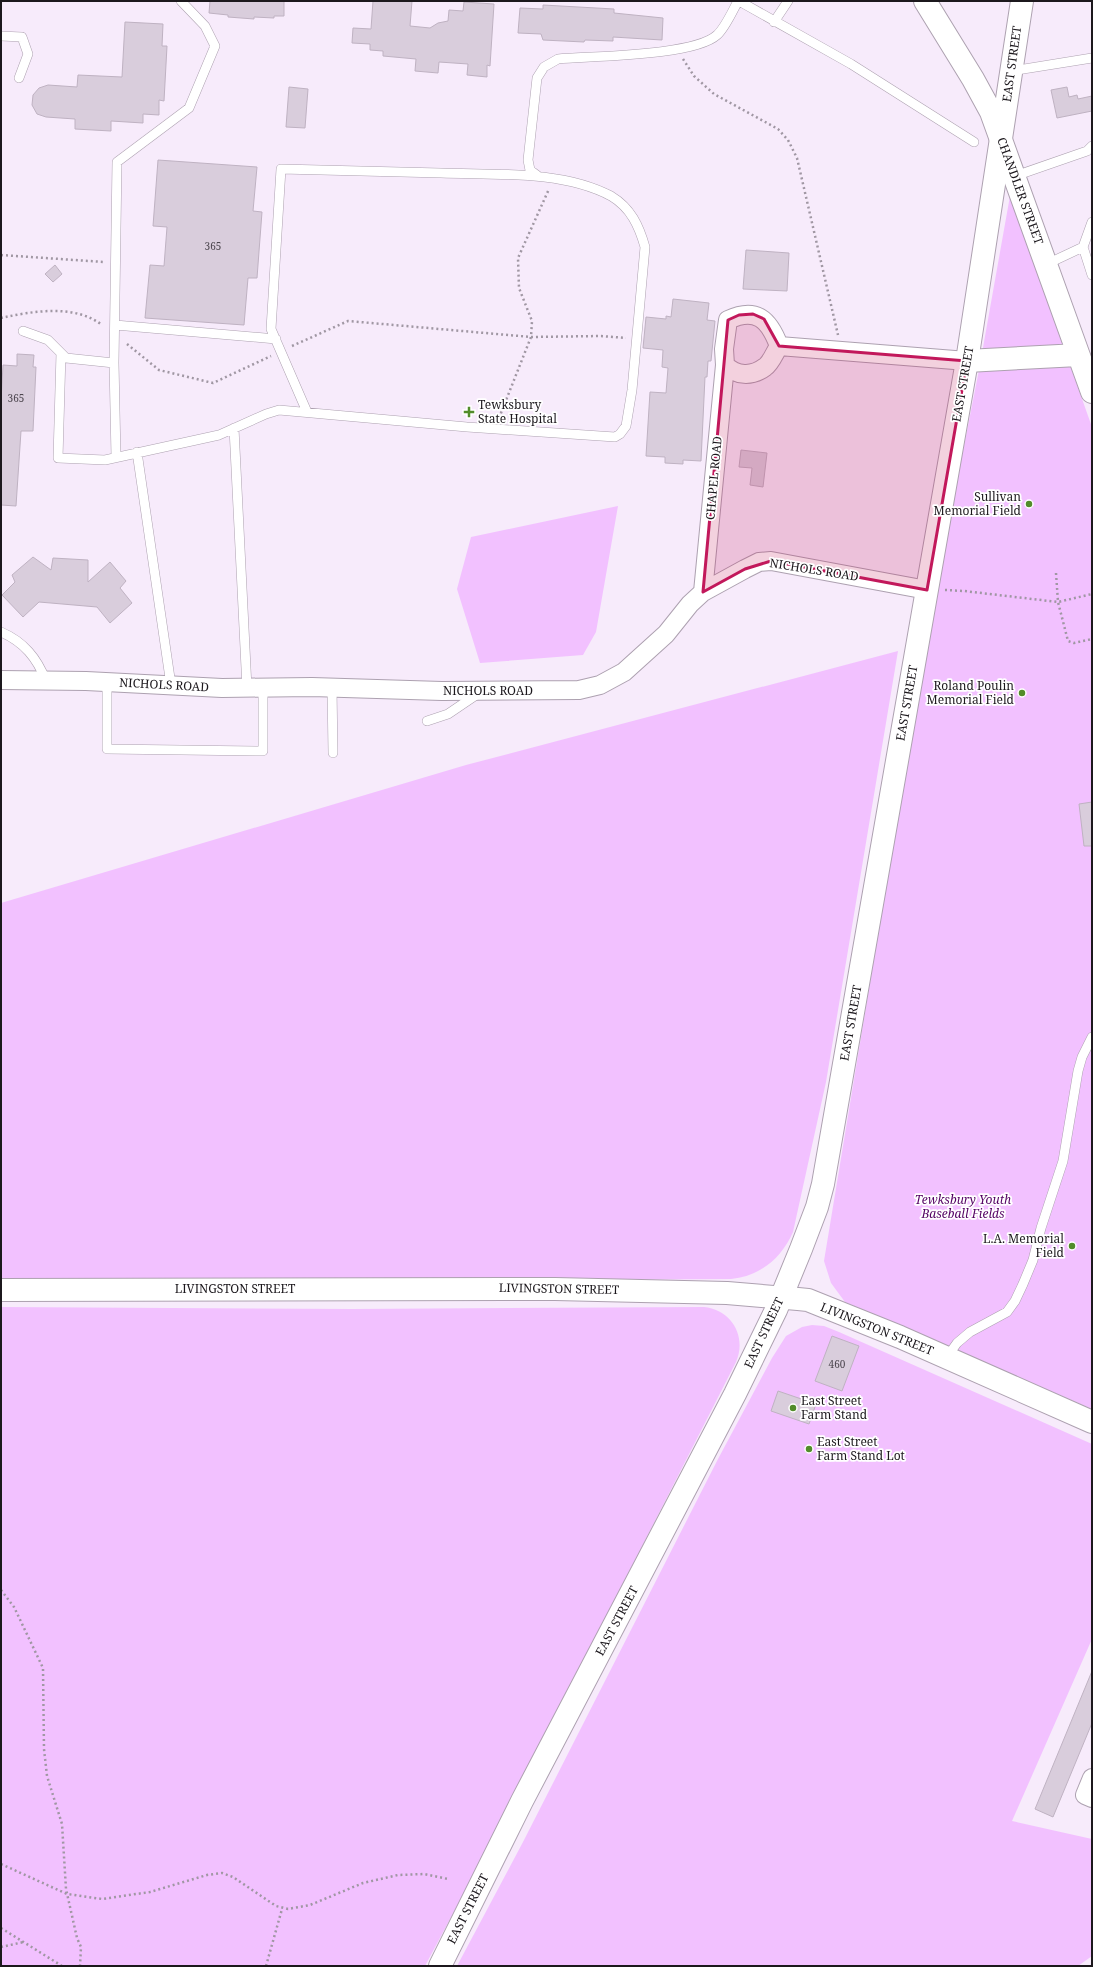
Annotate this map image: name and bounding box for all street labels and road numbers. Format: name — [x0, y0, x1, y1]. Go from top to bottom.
street label: EAST STREET — [998, 24, 1025, 103]
street label: CHANDLER STREET — [993, 135, 1048, 247]
street label: EAST STREET — [947, 344, 978, 423]
street label: CHAPEL ROAD — [701, 435, 726, 521]
street label: NICHOLS ROAD — [768, 554, 860, 585]
street label: EAST STREET — [891, 663, 922, 742]
street label: NICHOLS ROAD — [119, 674, 210, 695]
street label: NICHOLS ROAD — [443, 682, 533, 699]
street label: EAST STREET — [835, 983, 866, 1062]
street label: LIVINGSTON STREET — [499, 1279, 620, 1298]
street label: LIVINGSTON STREET — [175, 1280, 296, 1297]
street label: EAST STREET — [740, 1294, 788, 1371]
street label: LIVINGSTON STREET — [818, 1298, 937, 1359]
street label: EAST STREET — [591, 1582, 642, 1659]
street label: EAST STREET — [443, 1870, 493, 1947]

